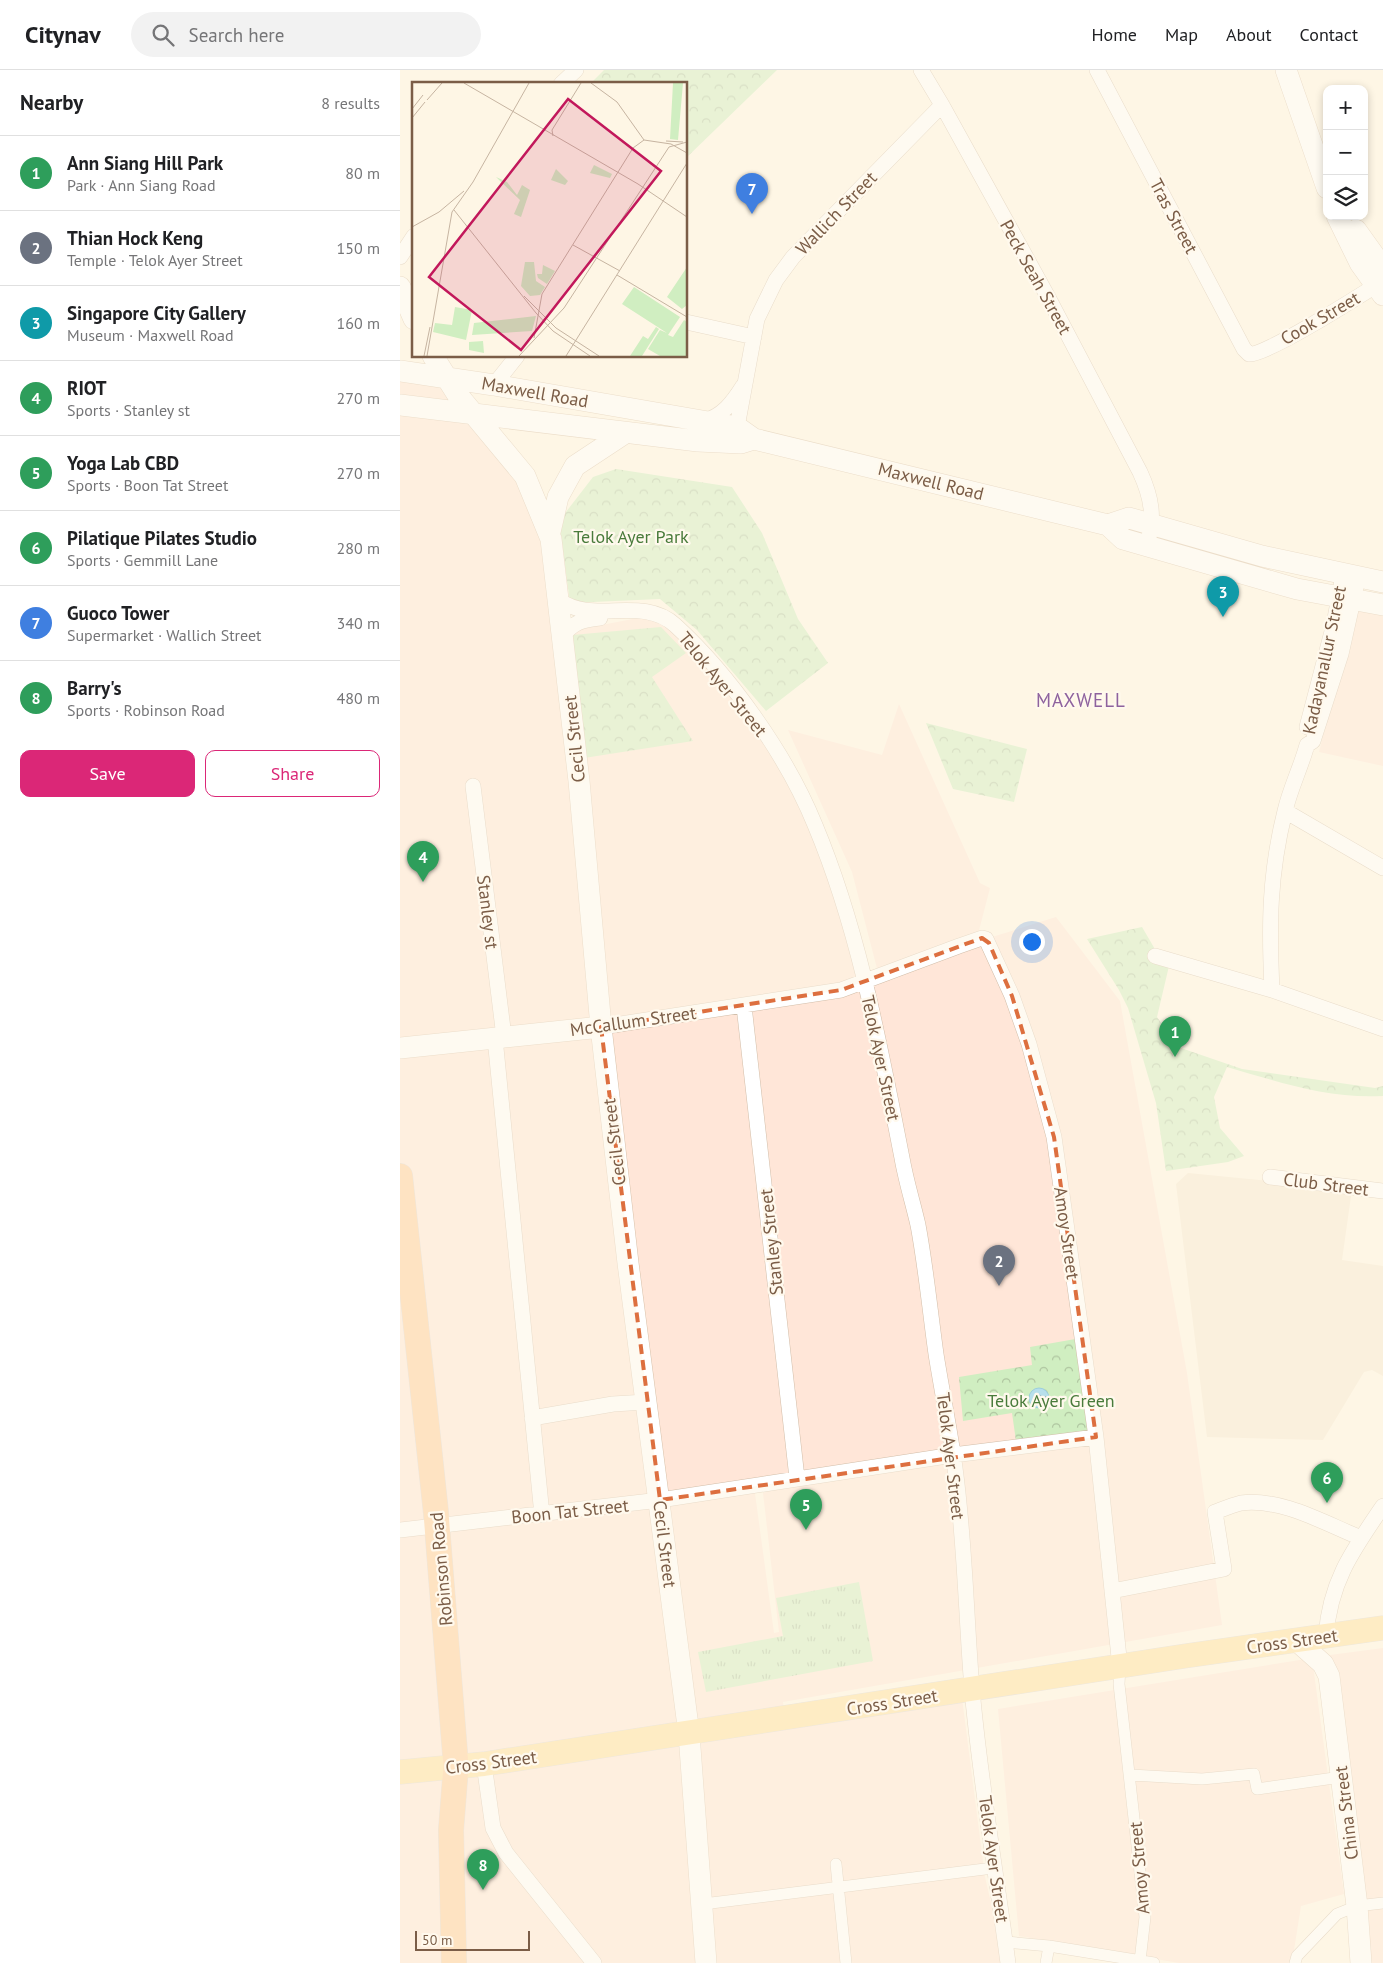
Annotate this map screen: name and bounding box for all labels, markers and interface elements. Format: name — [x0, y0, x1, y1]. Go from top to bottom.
search box — [131, 12, 481, 57]
text: Citynav — [25, 19, 101, 50]
icon: search — [149, 21, 177, 49]
text: Search here — [189, 23, 284, 47]
text: Home — [1091, 23, 1137, 46]
text: Map — [1165, 23, 1198, 46]
text: About — [1226, 23, 1272, 46]
text: Contact — [1300, 23, 1358, 46]
inset map — [412, 82, 688, 358]
map controls — [1323, 85, 1368, 220]
button: + — [1323, 85, 1368, 130]
text: Nearby — [20, 89, 83, 116]
text: 8 results — [321, 93, 380, 113]
button: − — [1323, 130, 1368, 175]
text: Ann Siang Hill Park — [67, 151, 223, 175]
text: 1 — [31, 163, 41, 183]
text: 80 m — [345, 163, 380, 183]
street label: Wallich Street — [791, 166, 881, 260]
pin: 7 — [736, 173, 768, 214]
text: Park · Ann Siang Road — [67, 175, 216, 195]
street label: Tras Street — [1145, 175, 1203, 257]
button: layers — [1323, 175, 1368, 220]
street label: Peck Seah Street — [995, 216, 1077, 338]
text: Thian Hock Keng — [67, 226, 203, 250]
text: 2 — [31, 238, 41, 258]
text: 150 m — [337, 238, 380, 258]
text: Temple · Telok Ayer Street — [67, 250, 243, 270]
street label: Cook Street — [1276, 286, 1364, 350]
text: Singapore City Gallery — [67, 301, 246, 325]
text: 3 — [31, 313, 41, 333]
text: 160 m — [337, 313, 380, 333]
text: Museum · Maxwell Road — [67, 325, 234, 345]
street label: Maxwell Road — [480, 371, 590, 413]
text: RIOT — [67, 376, 107, 400]
text: 4 — [31, 388, 41, 408]
text: 270 m — [337, 388, 380, 408]
text: Sports · Stanley st — [67, 400, 190, 420]
text: Yoga Lab CBD — [67, 451, 179, 475]
street label: Maxwell Road — [876, 457, 986, 505]
text: 5 — [31, 463, 41, 483]
text: 270 m — [337, 463, 380, 483]
text: Sports · Boon Tat Street — [67, 475, 228, 495]
park label: Telok Ayer Park — [573, 525, 689, 548]
text: Pilatique Pilates Studio — [67, 526, 257, 550]
text: 6 — [31, 538, 41, 558]
text: 280 m — [337, 538, 380, 558]
text: Sports · Gemmill Lane — [67, 550, 218, 570]
pin: 3 — [1207, 576, 1239, 617]
street label: Kadayanallur Street — [1297, 584, 1351, 736]
text: Guoco Tower — [67, 601, 169, 625]
text: 7 — [31, 613, 41, 633]
text: 340 m — [337, 613, 380, 633]
text: Supermarket · Wallich Street — [67, 625, 262, 645]
street label: Telok Ayer Street — [674, 627, 772, 741]
text: Barry's — [67, 676, 122, 700]
text: 8 — [31, 688, 41, 708]
text: 480 m — [337, 688, 380, 708]
district label: MAXWELL — [1036, 688, 1126, 712]
street label: Cecil Street — [558, 694, 590, 784]
text: Sports · Robinson Road — [67, 700, 225, 720]
button: Save — [20, 750, 195, 797]
button: Share — [205, 750, 380, 797]
pin: 4 — [407, 841, 439, 882]
street label: Stanley st — [472, 874, 504, 950]
your location — [1019, 929, 1045, 955]
street label: Telok Ayer Street — [856, 993, 906, 1123]
street label: McCallum Street — [569, 1001, 697, 1041]
pin: 1 — [1159, 1016, 1191, 1057]
street label: Cecil Street — [597, 1097, 631, 1187]
street label: Club Street — [1282, 1167, 1370, 1201]
street label: Amoy Street — [1049, 1185, 1085, 1281]
street label: Stanley Street — [754, 1188, 788, 1296]
pin: 2 — [983, 1245, 1015, 1286]
park label: Telok Ayer Green — [987, 1389, 1115, 1412]
street label: Telok Ayer Street — [932, 1391, 970, 1521]
pin: 6 — [1311, 1462, 1343, 1503]
pin: 5 — [790, 1489, 822, 1530]
street label: Boon Tat Street — [510, 1493, 630, 1529]
street label: Cecil Street — [648, 1499, 682, 1589]
street label: Robinson Road — [425, 1511, 457, 1627]
street label: Cross Street — [1245, 1623, 1339, 1659]
street label: Cross Street — [845, 1683, 939, 1721]
street label: Cross Street — [444, 1745, 538, 1779]
street label: China Street — [1329, 1765, 1363, 1861]
street label: Telok Ayer Street — [974, 1794, 1014, 1924]
street label: Amoy Street — [1123, 1821, 1155, 1915]
pin: 8 — [467, 1849, 499, 1890]
scale bar — [415, 1928, 530, 1951]
text: 50 m — [422, 1931, 452, 1949]

